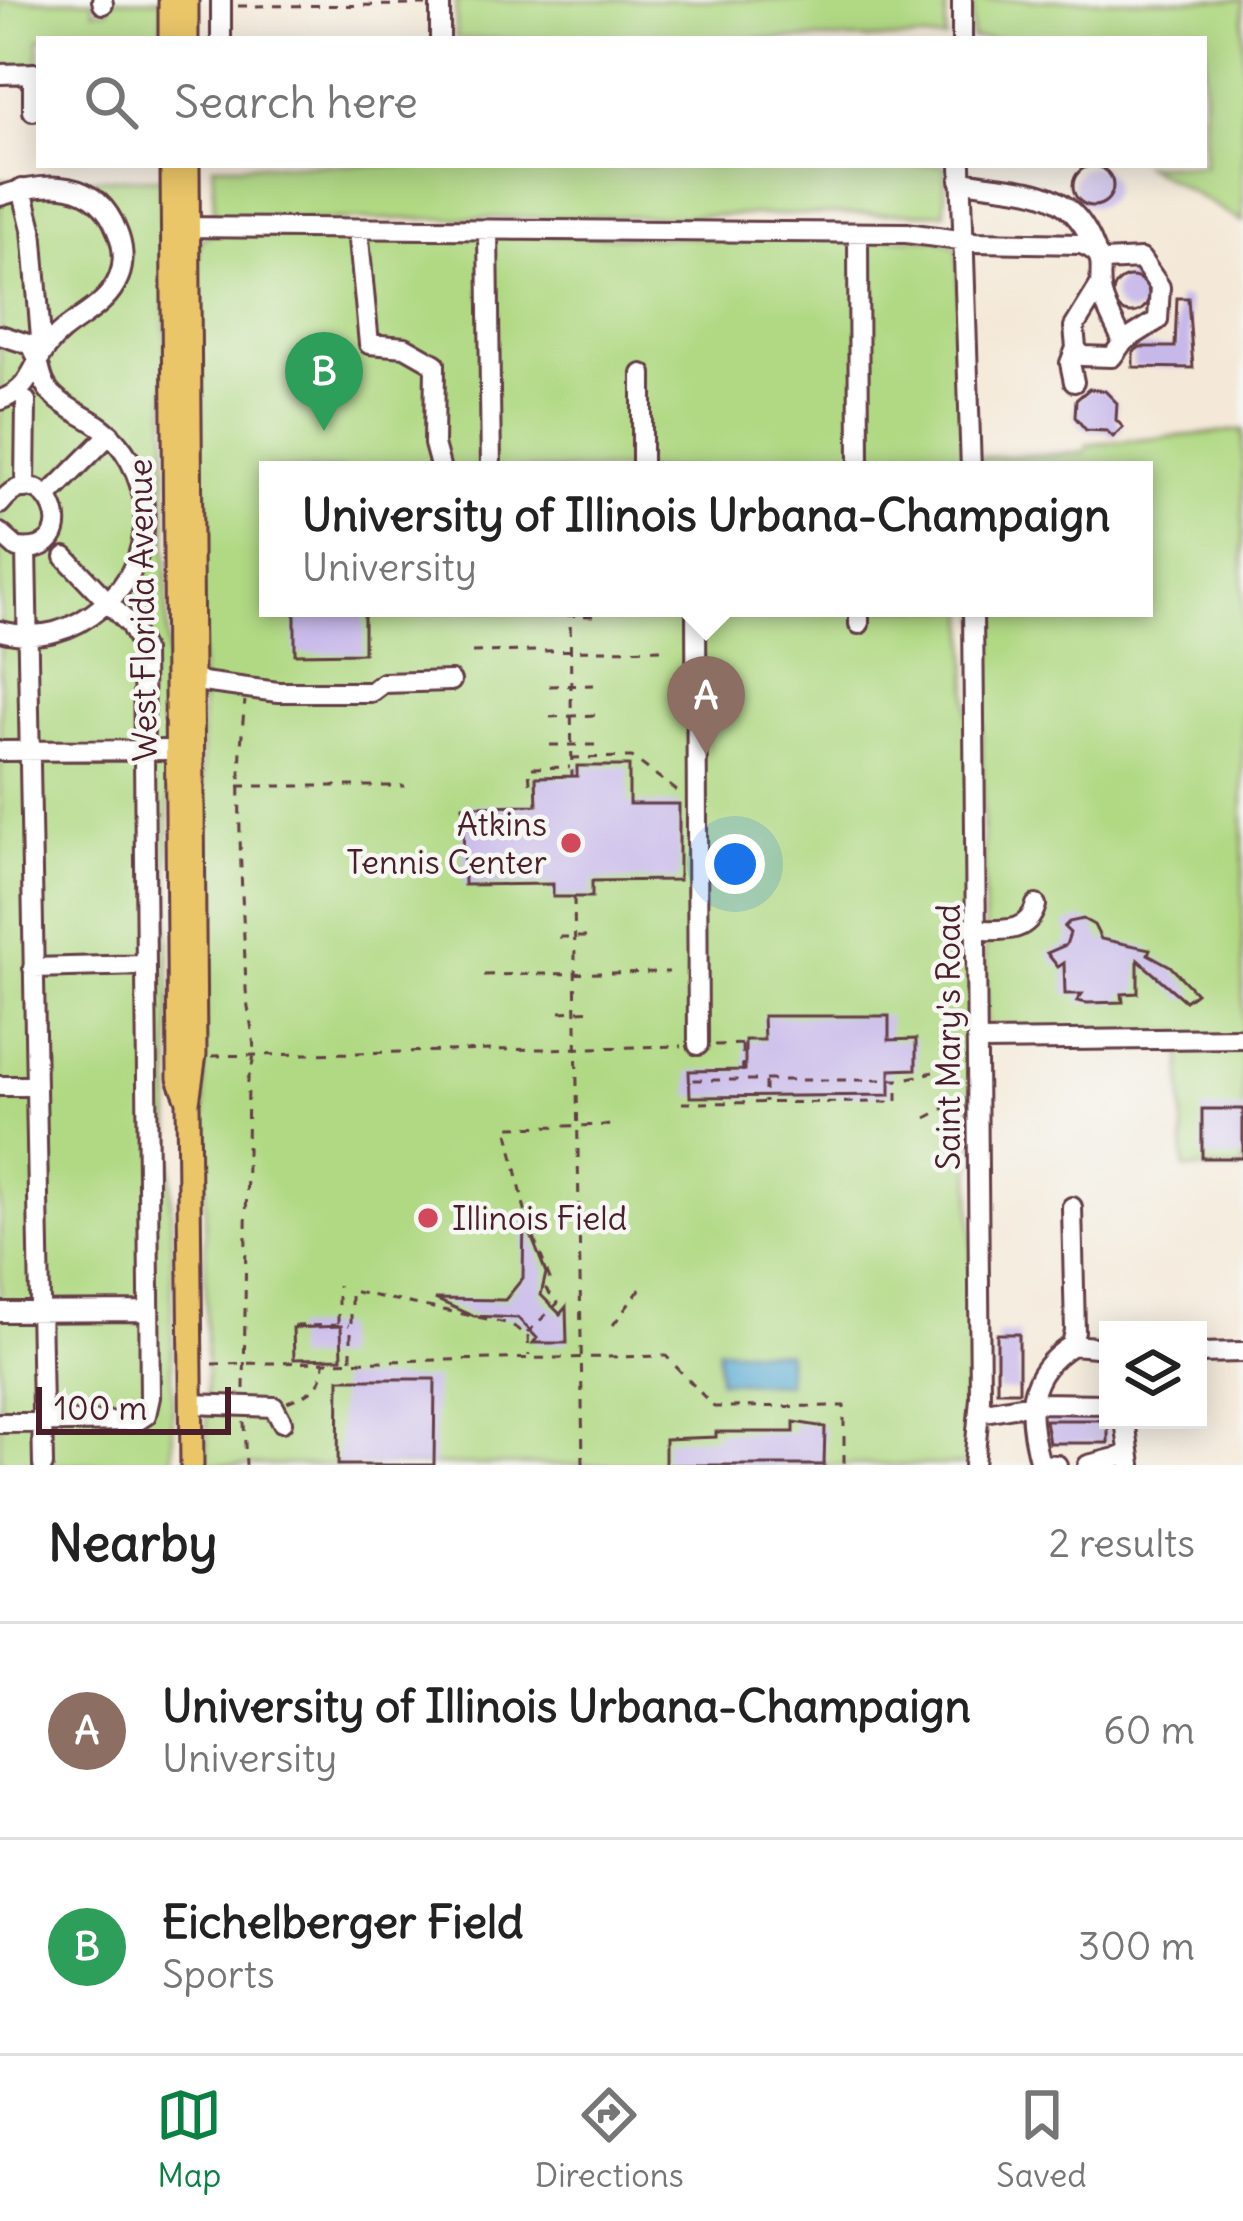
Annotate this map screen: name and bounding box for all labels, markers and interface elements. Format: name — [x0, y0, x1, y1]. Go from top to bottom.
search box — [36, 36, 1207, 168]
icon: search — [78, 69, 144, 135]
text: Search here — [174, 74, 418, 130]
pin: B — [285, 332, 363, 431]
street label: West Florida Avenue — [118, 458, 166, 762]
popup — [259, 461, 1153, 617]
text: University of Illinois Urbana-Champaign — [302, 487, 1110, 543]
text: University — [302, 543, 477, 592]
pin: A — [667, 656, 745, 755]
place label: Atkins Tennis Center — [346, 803, 547, 883]
marker: Atkins Tennis Center — [558, 830, 584, 856]
your location — [705, 834, 765, 894]
street label: Saint Mary's Road — [927, 904, 969, 1170]
place label: Illinois Field — [452, 1197, 627, 1239]
marker: Illinois Field — [415, 1205, 441, 1231]
map controls — [1099, 1321, 1207, 1429]
button: layers — [1099, 1321, 1207, 1429]
scale bar — [36, 1381, 231, 1434]
text: 100 m — [54, 1387, 147, 1429]
text: Nearby — [48, 1511, 217, 1575]
text: 2 results — [1048, 1519, 1195, 1568]
text: University of Illinois Urbana-Champaign — [162, 1678, 971, 1734]
text: A — [74, 1706, 100, 1755]
text: 60 m — [1103, 1706, 1195, 1755]
text: University — [162, 1734, 337, 1783]
text: Eichelberger Field — [162, 1894, 524, 1950]
text: B — [74, 1922, 100, 1971]
text: 300 m — [1078, 1922, 1195, 1971]
text: Sports — [162, 1950, 275, 1999]
tab: Map — [156, 2082, 222, 2196]
tab: Directions — [535, 2082, 684, 2196]
tab: Saved — [996, 2082, 1087, 2196]

